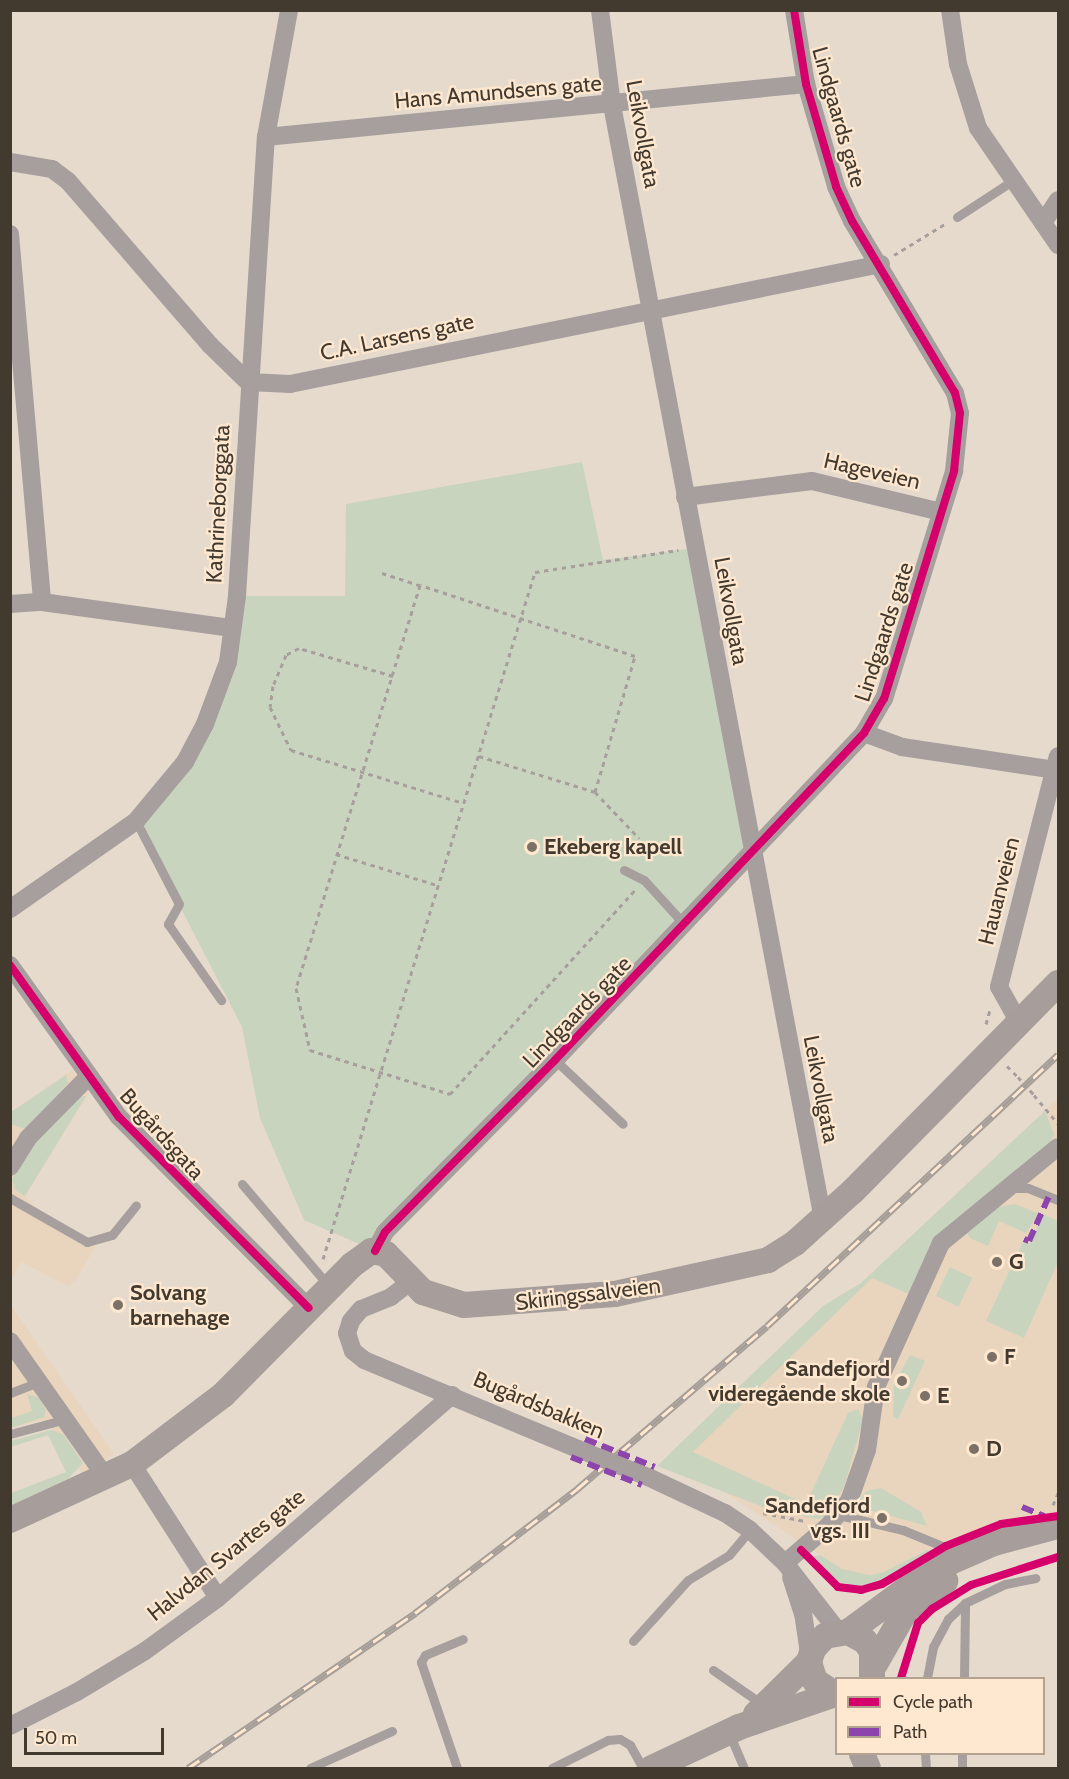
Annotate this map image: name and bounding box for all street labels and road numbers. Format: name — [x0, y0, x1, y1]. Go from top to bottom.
street label: Lindgaards gate — [806, 44, 872, 190]
street label: Hans Amundsens gate — [393, 70, 603, 114]
street label: Leikvollgata — [621, 78, 665, 190]
street label: C.A. Larsens gate — [318, 308, 476, 366]
street label: Kathrineborggata — [201, 424, 235, 584]
street label: Hageveien — [821, 447, 923, 495]
street label: Leikvollgata — [709, 555, 753, 667]
street label: Lindgaards gate — [849, 559, 919, 705]
street label: Hauanveien — [973, 834, 1025, 948]
street label: Lindgaards gate — [517, 951, 637, 1073]
street label: Leikvollgata — [798, 1033, 844, 1145]
street label: Bugårdsgata — [114, 1083, 210, 1185]
street label: Skiringssalveien — [514, 1272, 662, 1316]
street label: Bugårdsbakken — [470, 1366, 608, 1444]
street label: Halvdan Svartes gate — [142, 1483, 310, 1627]

